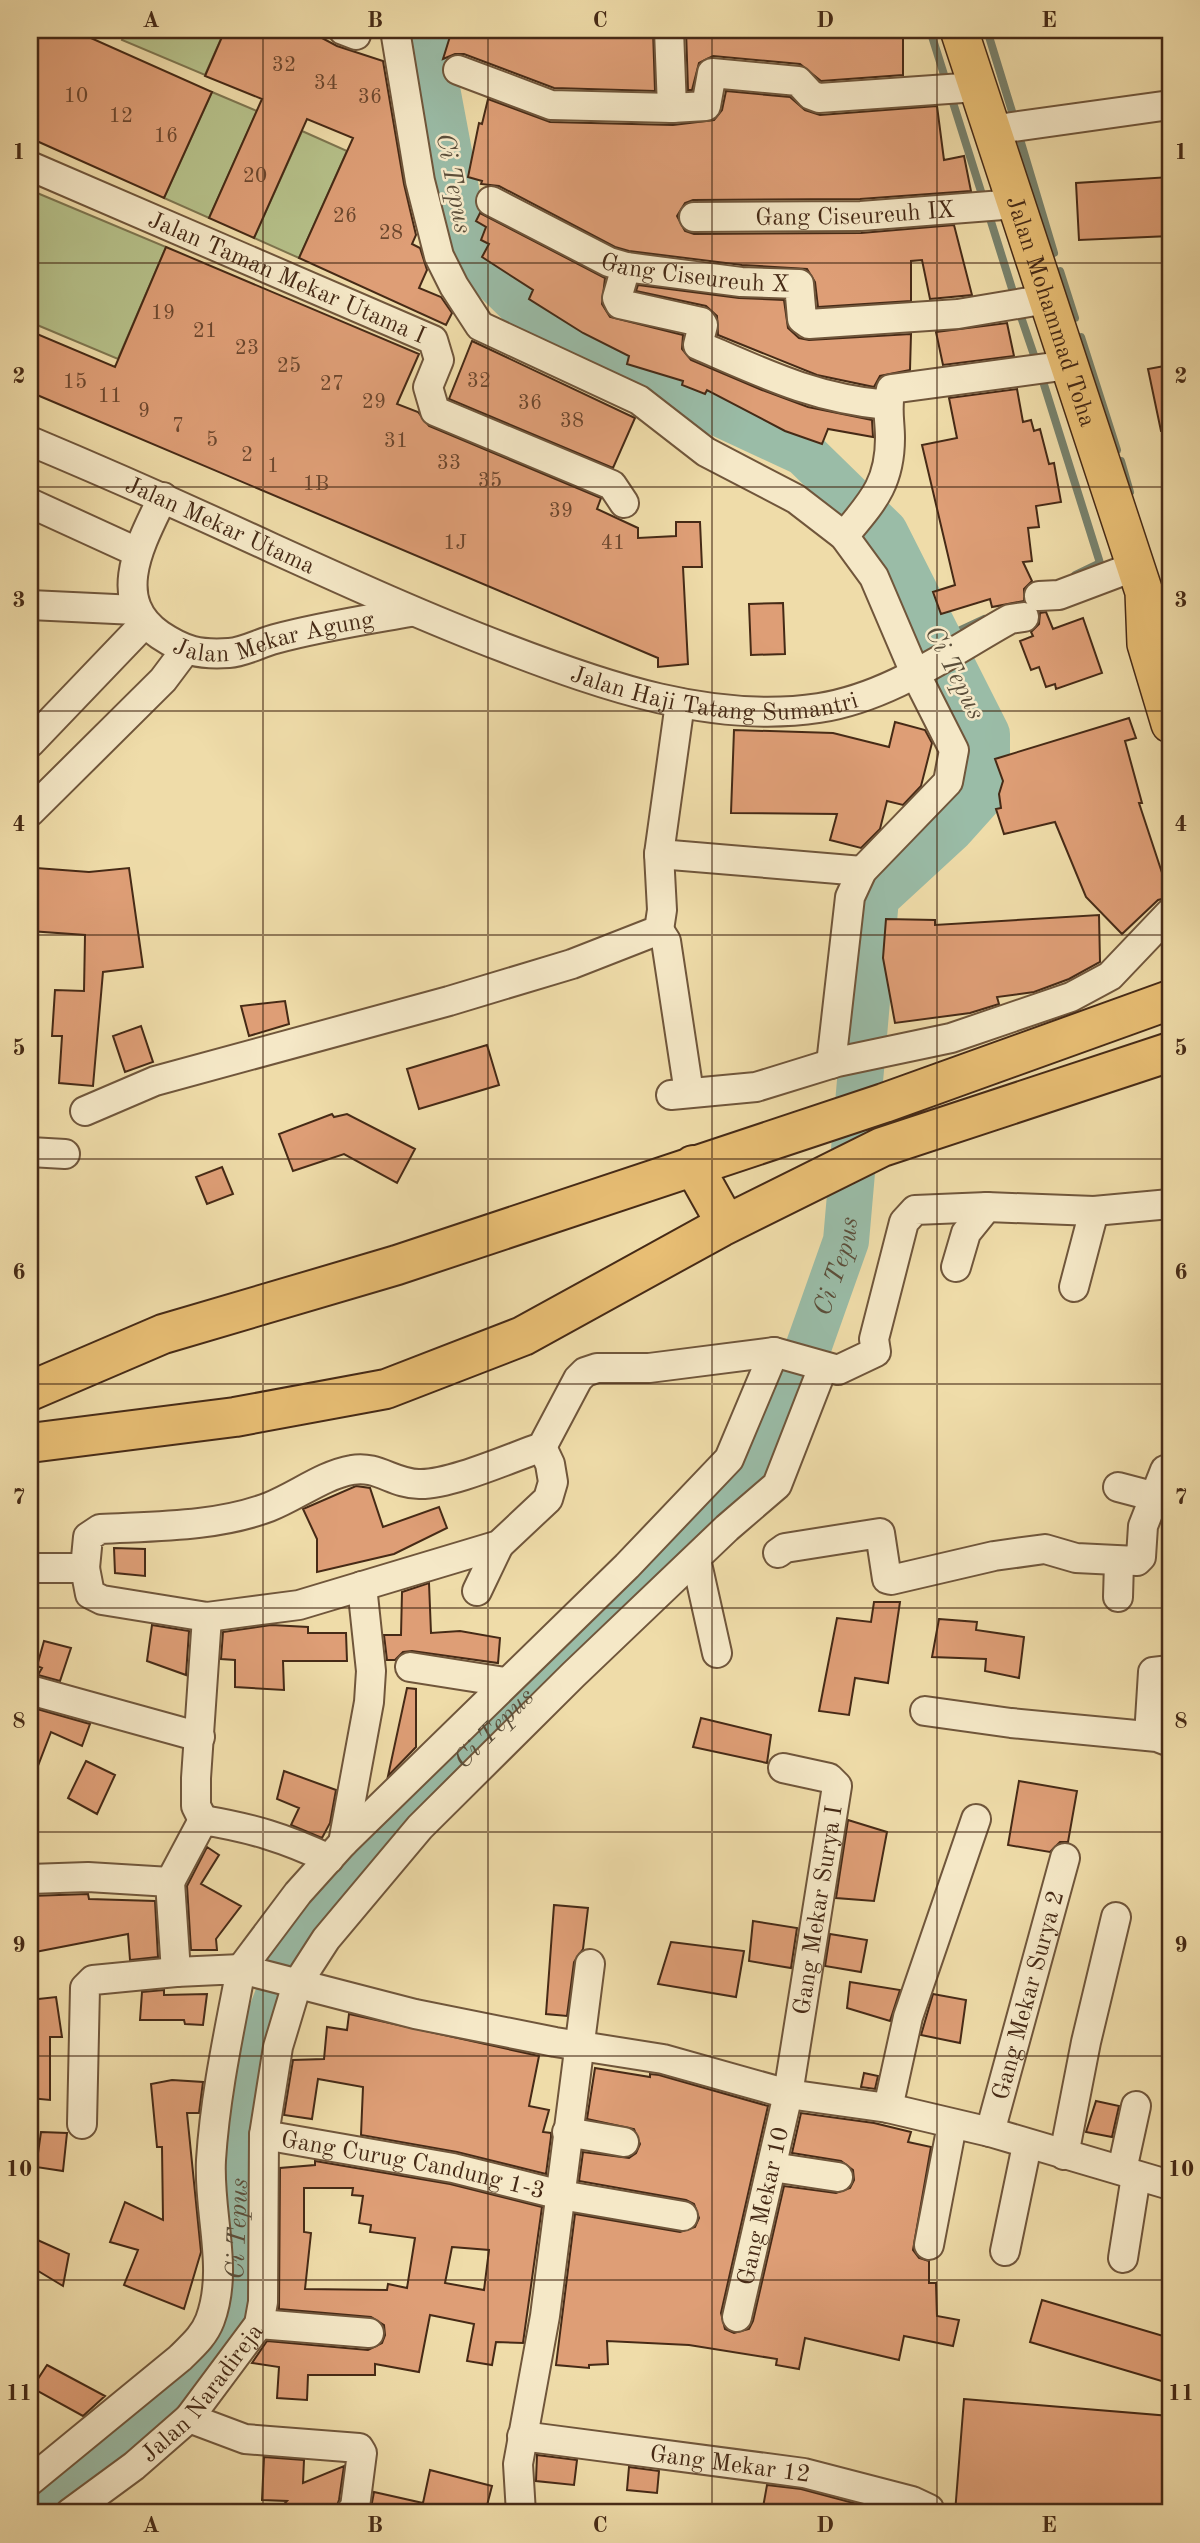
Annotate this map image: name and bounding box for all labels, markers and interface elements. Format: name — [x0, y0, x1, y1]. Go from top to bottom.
text: A — [142, 9, 160, 32]
text: B — [367, 9, 383, 32]
text: C — [592, 9, 608, 32]
text: D — [816, 9, 834, 32]
text: E — [1041, 9, 1057, 32]
house number: 32 — [272, 55, 296, 76]
house number: 34 — [314, 73, 338, 94]
house number: 10 — [64, 86, 88, 107]
house number: 36 — [358, 87, 382, 108]
house number: 12 — [109, 106, 133, 127]
house number: 16 — [154, 126, 178, 147]
water label: Ci Tepus — [431, 131, 476, 236]
text: 1 — [12, 141, 26, 164]
text: 1 — [1174, 141, 1188, 164]
house number: 20 — [243, 166, 267, 187]
street label: Jalan Mohammad Toha — [1001, 193, 1099, 430]
street label: Gang Ciseureuh IX — [755, 199, 956, 231]
house number: 26 — [333, 206, 357, 227]
street label: Jalan Taman Mekar Utama I — [144, 208, 428, 349]
house number: 28 — [379, 223, 403, 244]
street label: Gang Ciseureuh X — [597, 250, 790, 298]
house number: 19 — [151, 303, 175, 324]
house number: 21 — [193, 321, 217, 342]
house number: 23 — [235, 338, 259, 359]
house number: 25 — [277, 356, 301, 377]
text: 2 — [12, 365, 26, 388]
text: 2 — [1174, 365, 1188, 388]
house number: 32 — [467, 371, 491, 392]
house number: 15 — [63, 372, 87, 393]
house number: 27 — [320, 374, 344, 395]
house number: 11 — [98, 386, 122, 407]
house number: 29 — [362, 392, 386, 413]
house number: 36 — [518, 393, 542, 414]
house number: 9 — [138, 401, 150, 422]
house number: 38 — [560, 411, 584, 432]
house number: 7 — [172, 416, 184, 437]
house number: 5 — [206, 430, 218, 451]
house number: 31 — [384, 431, 408, 452]
house number: 2 — [241, 445, 253, 466]
house number: 33 — [437, 453, 461, 474]
house number: 1 — [267, 456, 279, 477]
house number: 35 — [478, 471, 502, 492]
street label: Jalan Mekar Utama — [121, 473, 318, 580]
house number: 1B — [303, 474, 329, 495]
house number: 39 — [549, 501, 573, 522]
house number: 1J — [443, 533, 467, 554]
house number: 41 — [601, 533, 625, 554]
text: 3 — [12, 589, 26, 612]
text: 3 — [1174, 589, 1188, 612]
street label: Jalan Mekar Agung — [169, 608, 376, 668]
water label: Ci Tepus — [920, 622, 989, 724]
street label: Jalan Haji Tatang Sumantri — [567, 663, 861, 726]
text: 4 — [12, 813, 26, 836]
text: 4 — [1174, 813, 1188, 836]
text: 5 — [12, 1037, 26, 1060]
text: 5 — [1174, 1037, 1188, 1060]
water label: Ci Tepus — [810, 1216, 863, 1319]
text: 6 — [12, 1261, 26, 1284]
text: 6 — [1174, 1261, 1188, 1284]
text: 7 — [12, 1486, 26, 1509]
text: 7 — [1174, 1486, 1188, 1509]
water label: Ci Tepus — [450, 1684, 540, 1774]
text: 8 — [12, 1710, 26, 1733]
text: 8 — [1174, 1710, 1188, 1733]
street label: Gang Mekar Surya I — [791, 1804, 848, 2017]
street label: Gang Mekar Surya 2 — [989, 1888, 1069, 2103]
text: 9 — [12, 1934, 26, 1957]
text: 9 — [1174, 1934, 1188, 1957]
street label: Gang Mekar 10 — [735, 2125, 794, 2288]
street label: Gang Curug Candung 1-3 — [279, 2128, 547, 2205]
text: 10 — [6, 2158, 32, 2181]
text: 10 — [1168, 2158, 1194, 2181]
water label: Ci Tepus — [223, 2177, 253, 2280]
street label: Jalan Naradireja — [138, 2320, 269, 2468]
text: 11 — [6, 2382, 32, 2405]
text: 11 — [1168, 2382, 1194, 2405]
street label: Gang Mekar 12 — [648, 2443, 812, 2488]
text: A — [142, 2514, 160, 2537]
text: B — [367, 2514, 383, 2537]
text: C — [592, 2514, 608, 2537]
text: D — [816, 2514, 834, 2537]
text: E — [1041, 2514, 1057, 2537]

